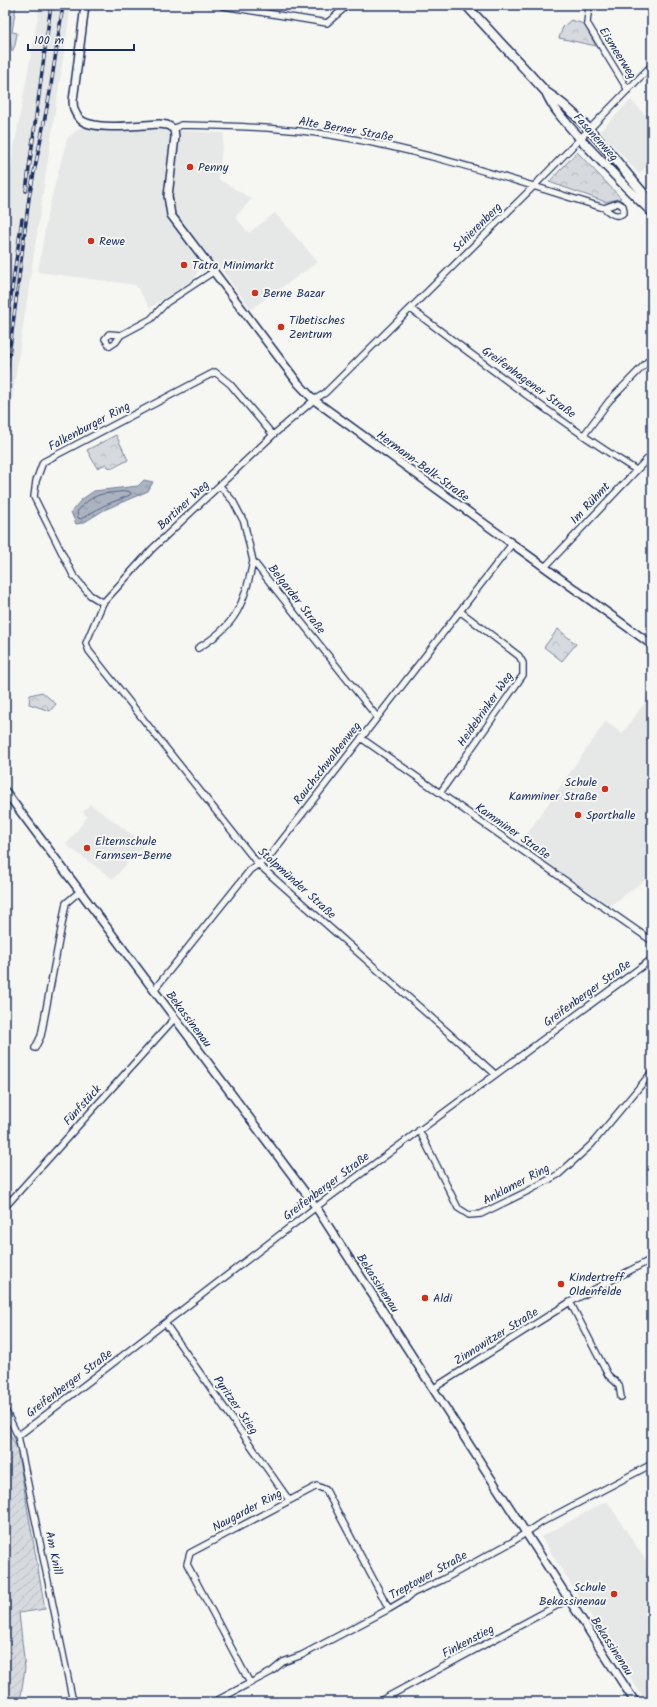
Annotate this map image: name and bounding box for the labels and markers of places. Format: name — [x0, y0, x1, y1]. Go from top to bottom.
place label: Penny — [198, 158, 229, 177]
marker: Penny — [185, 162, 195, 172]
place label: Rewe — [99, 232, 125, 251]
marker: Rewe — [86, 236, 96, 246]
place label: Tatra Minimarkt — [192, 256, 274, 275]
marker: Tatra Minimarkt — [179, 260, 189, 270]
place label: Berne Bazar — [263, 284, 326, 303]
marker: Berne Bazar — [250, 288, 260, 298]
place label: Tibetisches Zentrum — [289, 311, 345, 344]
marker: Tibetisches Zentrum — [276, 322, 286, 332]
place label: Schule Kamminer Straße — [509, 773, 598, 806]
marker: Schule Kamminer Straße — [600, 784, 610, 794]
place label: Sporthalle — [586, 806, 636, 825]
marker: Sporthalle — [573, 810, 583, 820]
place label: Elternschule Farmsen-Berne — [95, 832, 172, 865]
marker: Elternschule Farmsen-Berne — [82, 843, 92, 853]
place label: Kindertreff Oldenfelde — [569, 1268, 625, 1301]
marker: Kindertreff Oldenfelde — [556, 1279, 566, 1289]
place label: Aldi — [433, 1289, 453, 1308]
marker: Aldi — [420, 1293, 430, 1303]
place label: Schule Bekassinenau — [539, 1578, 607, 1611]
marker: Schule Bekassinenau — [609, 1589, 619, 1599]

